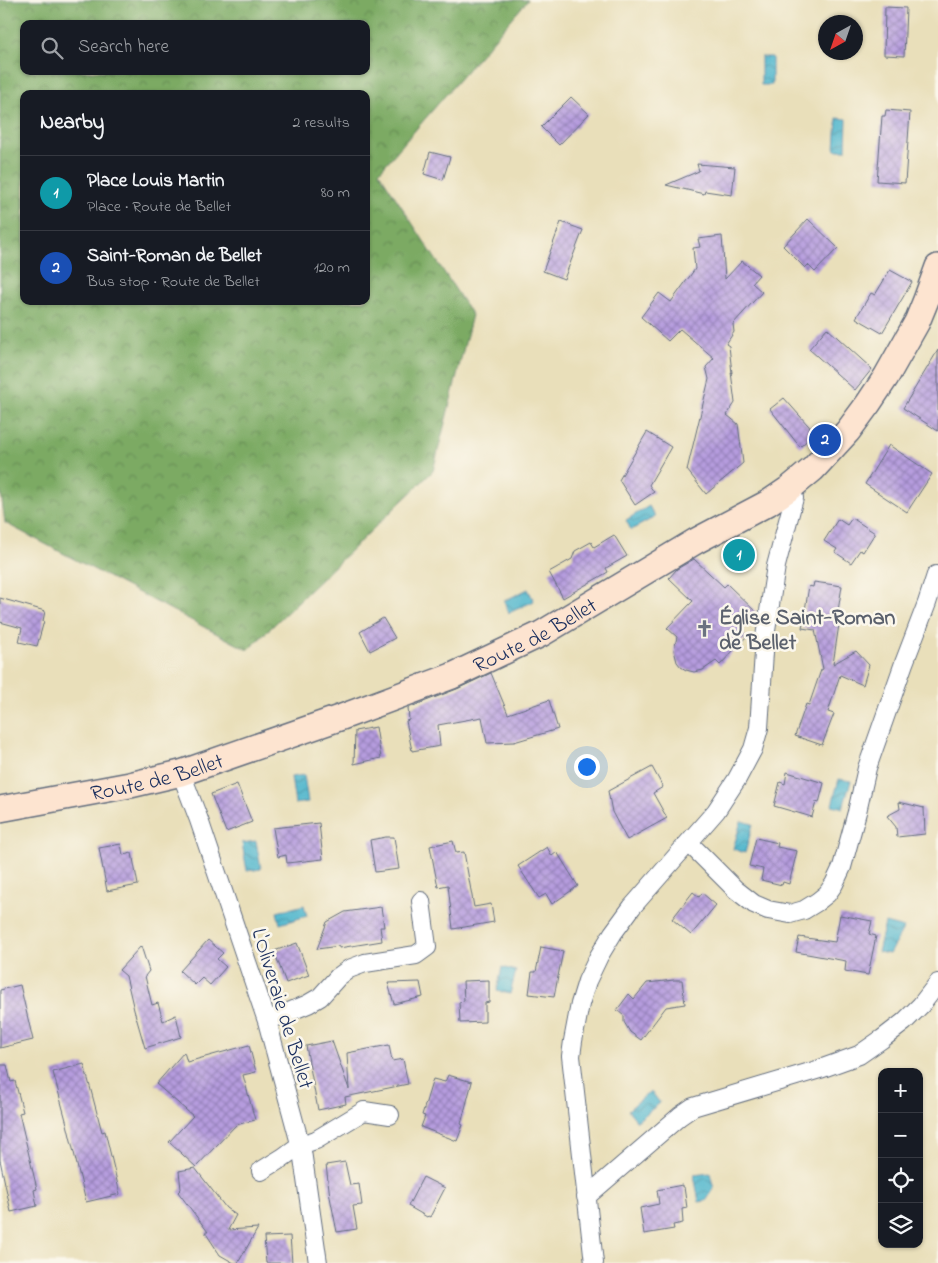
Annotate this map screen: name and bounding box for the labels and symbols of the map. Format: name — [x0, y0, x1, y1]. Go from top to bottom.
north arrow — [818, 15, 863, 60]
pin: 2 — [809, 421, 841, 459]
pin: 1 — [723, 536, 755, 574]
street label: Route de Bellet — [469, 591, 605, 683]
place label: Église Saint-Roman de Bellet — [719, 603, 896, 660]
church icon: Église Saint-Roman de Bellet — [695, 619, 715, 639]
street label: Route de Bellet — [88, 746, 229, 811]
your location — [574, 754, 600, 780]
street label: L'Oliveraie de Bellet — [241, 925, 321, 1094]

